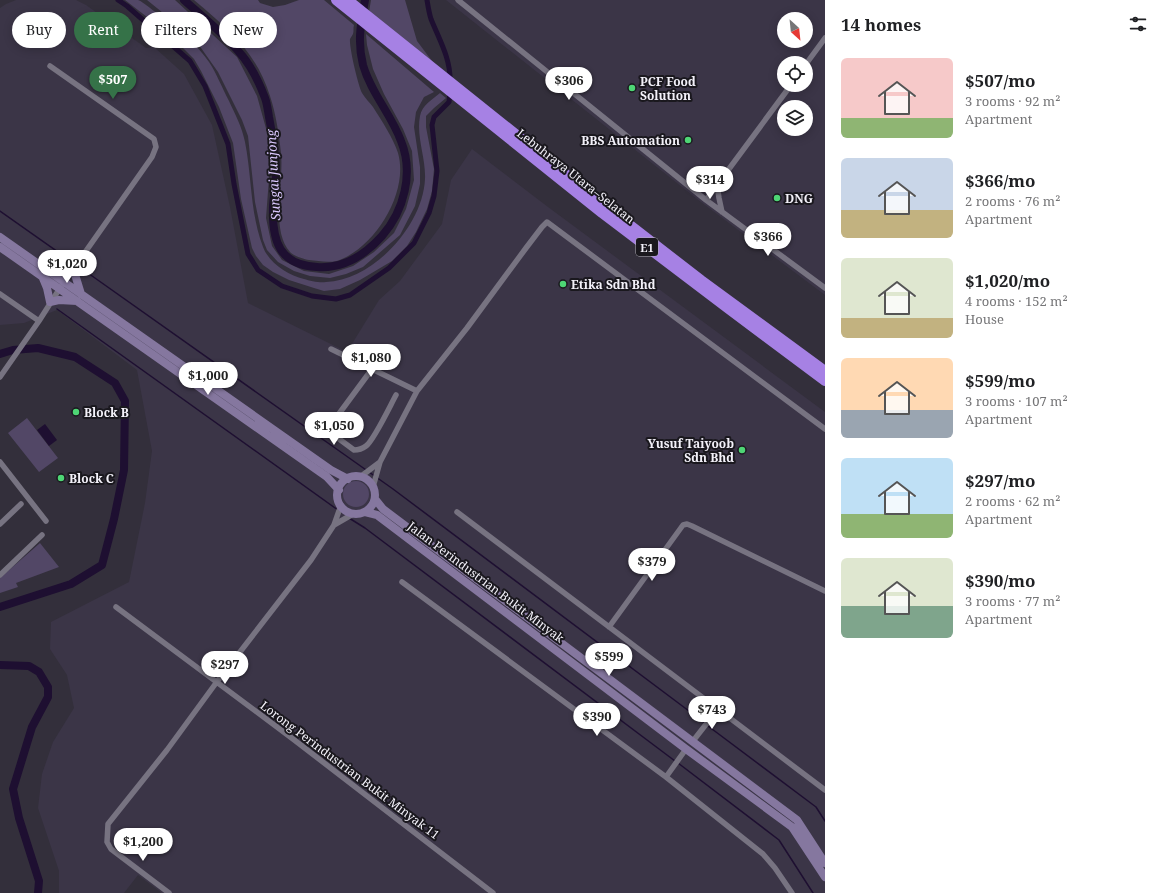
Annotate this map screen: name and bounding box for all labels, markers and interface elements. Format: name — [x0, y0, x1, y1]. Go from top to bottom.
chip: Buy — [12, 12, 66, 48]
chip: Rent — [74, 12, 133, 48]
chip: Filters — [141, 12, 211, 48]
chip: New — [219, 12, 277, 48]
north arrow — [777, 12, 813, 48]
map controls — [777, 12, 813, 136]
text: 14 homes — [841, 13, 921, 36]
icon: filters — [1127, 13, 1149, 35]
button: locate — [777, 56, 813, 92]
pin: $507 — [89, 66, 137, 100]
pin: $306 — [545, 67, 593, 101]
text: $507/mo — [965, 69, 1036, 92]
text: $507 — [98, 70, 128, 88]
text: $306 — [554, 71, 584, 89]
place label: PCF Food Solution — [640, 73, 696, 104]
icon: home — [873, 74, 921, 122]
marker: PCF Food Solution — [627, 83, 637, 93]
text: 3 rooms · 92 m² — [965, 92, 1060, 110]
button: layers — [777, 100, 813, 136]
text: Apartment — [965, 110, 1032, 128]
street label: Lebuhraya Utara–Selatan — [514, 125, 639, 227]
water label: Sungai Junjong — [262, 128, 284, 221]
place label: BBS Automation — [581, 132, 680, 149]
marker: BBS Automation — [683, 135, 693, 145]
pin: $314 — [686, 166, 734, 200]
text: $366/mo — [965, 169, 1036, 192]
text: $314 — [695, 170, 725, 188]
icon: home — [873, 174, 921, 222]
place label: DNG — [785, 190, 813, 207]
text: 2 rooms · 76 m² — [965, 192, 1060, 210]
marker: DNG — [772, 193, 782, 203]
text: Apartment — [965, 210, 1032, 228]
pin: $366 — [744, 223, 792, 257]
text: $366 — [753, 227, 783, 245]
road number: E1 — [636, 238, 658, 256]
pin: $1,020 — [34, 250, 100, 284]
text: $1,020 — [47, 254, 87, 272]
text: $1,020/mo — [965, 269, 1050, 292]
icon: home — [873, 274, 921, 322]
place label: Etika Sdn Bhd — [571, 276, 656, 293]
marker: Etika Sdn Bhd — [558, 279, 568, 289]
text: 4 rooms · 152 m² — [965, 292, 1068, 310]
text: House — [965, 310, 1004, 328]
pin: $1,080 — [338, 344, 404, 378]
text: $1,080 — [351, 348, 391, 366]
pin: $1,000 — [175, 362, 241, 396]
text: $1,000 — [188, 366, 228, 384]
text: $599/mo — [965, 369, 1036, 392]
icon: home — [873, 374, 921, 422]
text: 3 rooms · 107 m² — [965, 392, 1068, 410]
place label: Block B — [84, 404, 129, 421]
marker: Block B — [71, 407, 81, 417]
text: Apartment — [965, 410, 1032, 428]
pin: $1,050 — [301, 412, 367, 446]
text: $1,050 — [314, 416, 354, 434]
place label: Yusuf Taiyoob Sdn Bhd — [648, 435, 734, 466]
marker: Yusuf Taiyoob Sdn Bhd — [737, 445, 747, 455]
text: $297/mo — [965, 469, 1036, 492]
place label: Block C — [69, 470, 114, 487]
marker: Block C — [56, 473, 66, 483]
icon: home — [873, 474, 921, 522]
text: 2 rooms · 62 m² — [965, 492, 1060, 510]
text: Apartment — [965, 510, 1032, 528]
street label: Jalan Perindustrian Bukit Minyak — [403, 517, 568, 647]
pin: $379 — [628, 548, 676, 582]
text: $379 — [637, 552, 667, 570]
text: $390/mo — [965, 569, 1036, 592]
icon: home — [873, 574, 921, 622]
text: 3 rooms · 77 m² — [965, 592, 1060, 610]
text: Apartment — [965, 610, 1032, 628]
pin: $599 — [585, 643, 633, 677]
text: $599 — [594, 647, 624, 665]
pin: $297 — [201, 651, 249, 685]
text: $297 — [210, 655, 240, 673]
pin: $743 — [688, 696, 736, 730]
street label: Lorong Perindustrian Bukit Minyak 11 — [257, 697, 443, 843]
text: $743 — [697, 700, 727, 718]
pin: $390 — [573, 703, 621, 737]
text: $390 — [582, 707, 612, 725]
pin: $1,200 — [110, 828, 176, 862]
text: $1,200 — [123, 832, 163, 850]

